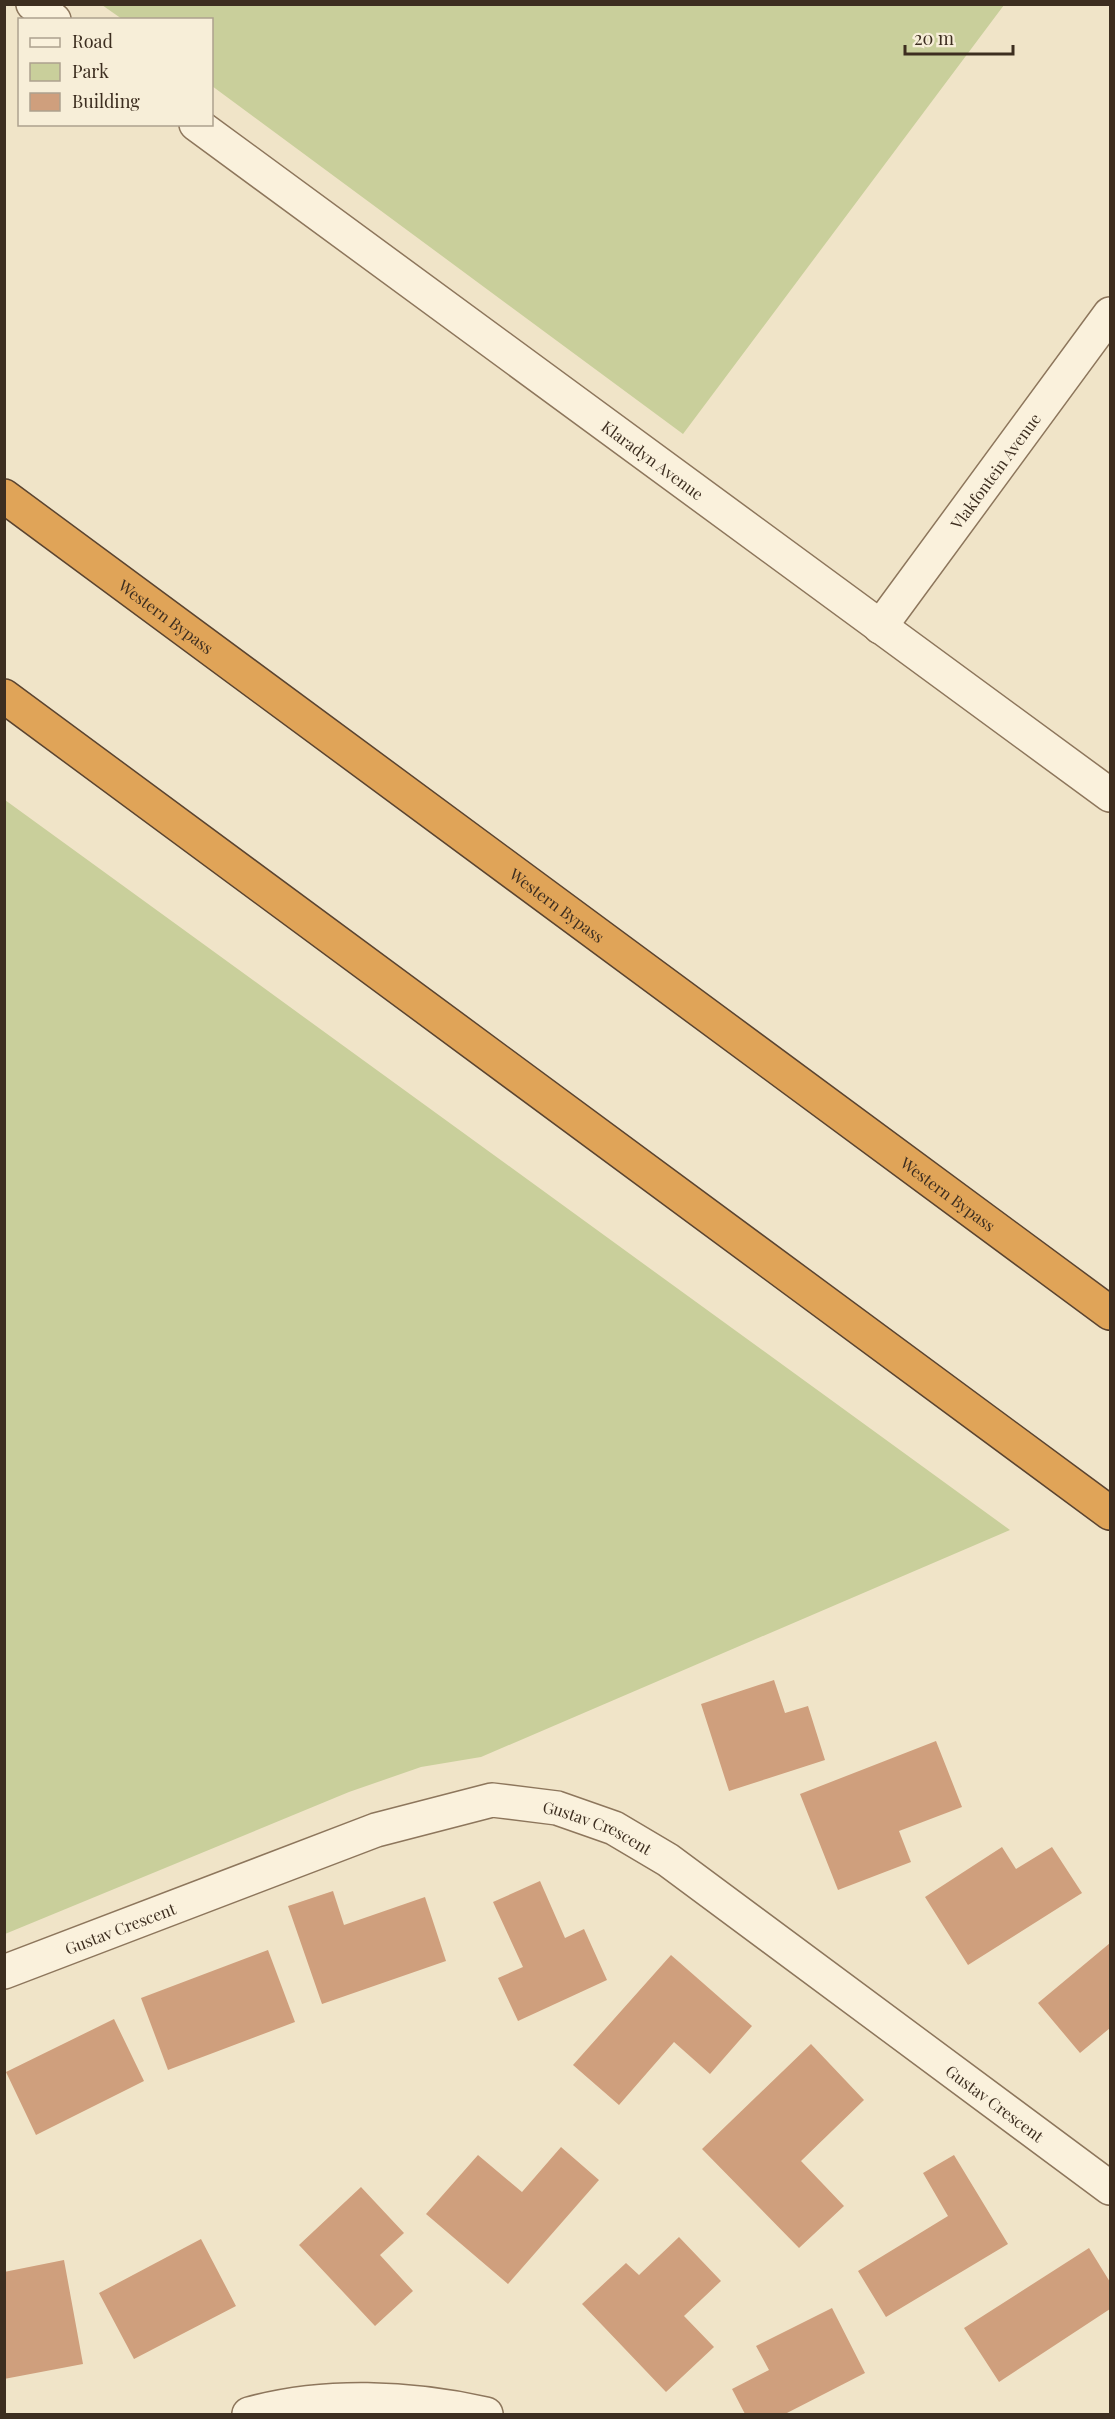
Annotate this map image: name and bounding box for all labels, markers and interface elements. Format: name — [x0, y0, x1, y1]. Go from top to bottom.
legend — [18, 18, 213, 126]
scale bar — [905, 18, 1013, 56]
text: 20 m — [914, 26, 954, 50]
text: Road — [72, 29, 113, 53]
text: Park — [72, 59, 109, 83]
text: Building — [72, 89, 140, 113]
street label: Vlakfontein Avenue — [945, 408, 1045, 534]
street label: Klaradyn Avenue — [598, 415, 708, 504]
street label: Western Bypass — [114, 574, 218, 658]
street label: Western Bypass — [505, 862, 609, 947]
street label: Western Bypass — [896, 1151, 1000, 1235]
street label: Gustav Crescent — [542, 1796, 656, 1859]
street label: Gustav Crescent — [61, 1897, 179, 1958]
street label: Gustav Crescent — [942, 2059, 1049, 2146]

